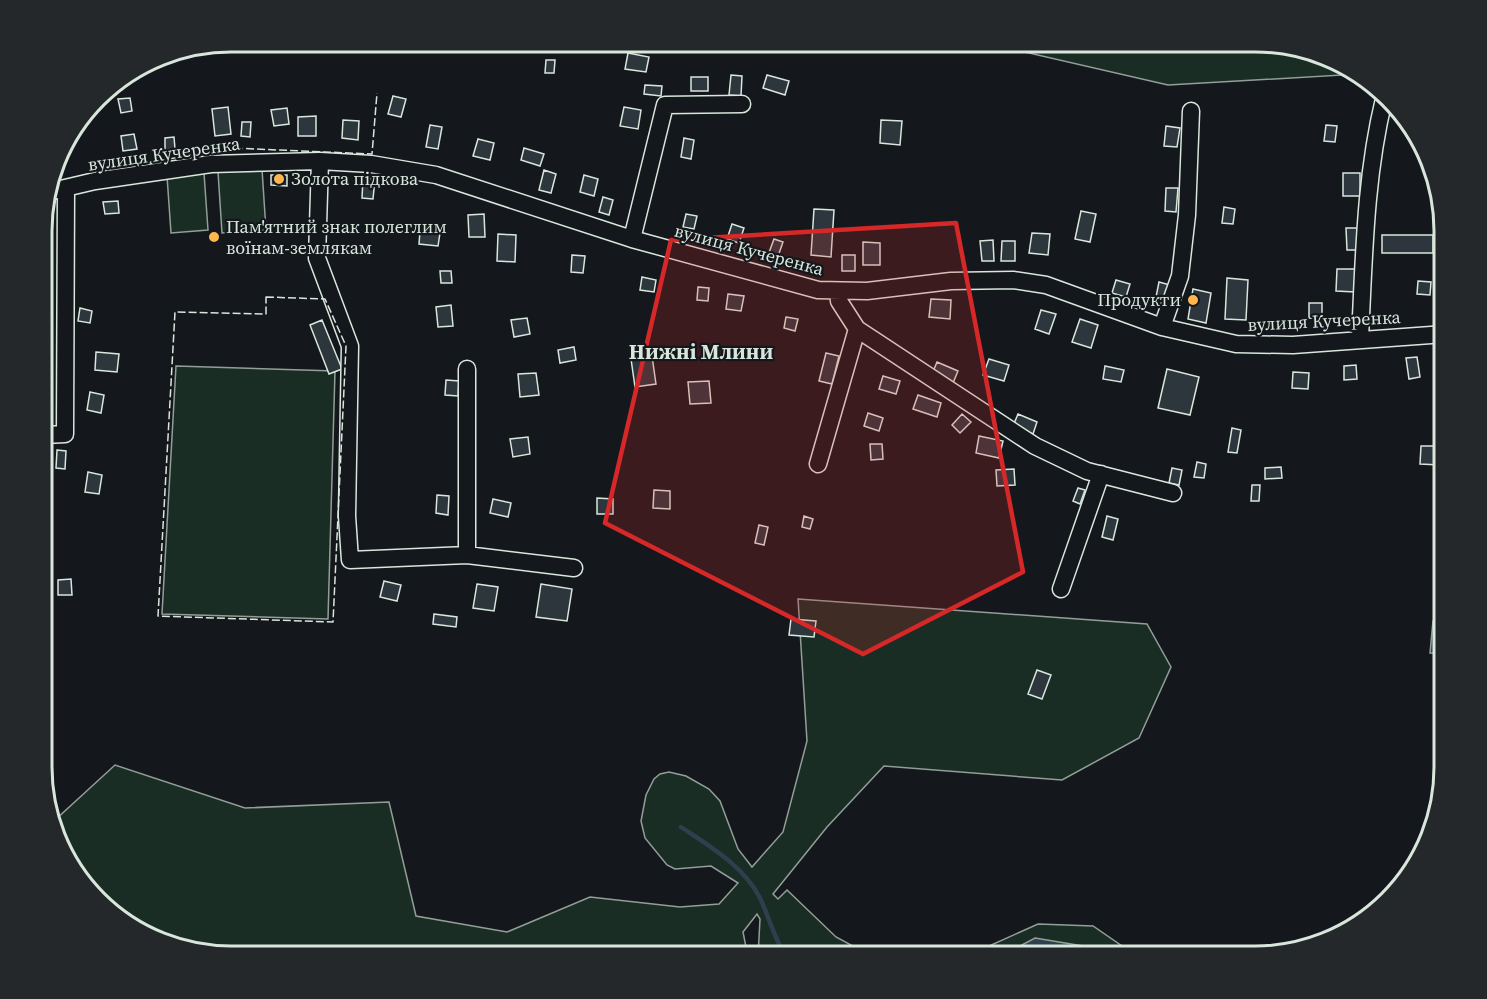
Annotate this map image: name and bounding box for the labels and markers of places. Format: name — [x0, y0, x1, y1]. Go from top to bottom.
place label: Золота підкова — [291, 166, 419, 191]
marker: Золота підкова — [272, 172, 286, 186]
place label: Пам'ятний знак полеглим воїнам-землякам — [226, 214, 447, 260]
marker: Пам'ятний знак полеглим воїнам-землякам — [207, 230, 221, 244]
place label: Продукти — [1097, 287, 1181, 312]
marker: Продукти — [1186, 293, 1200, 307]

